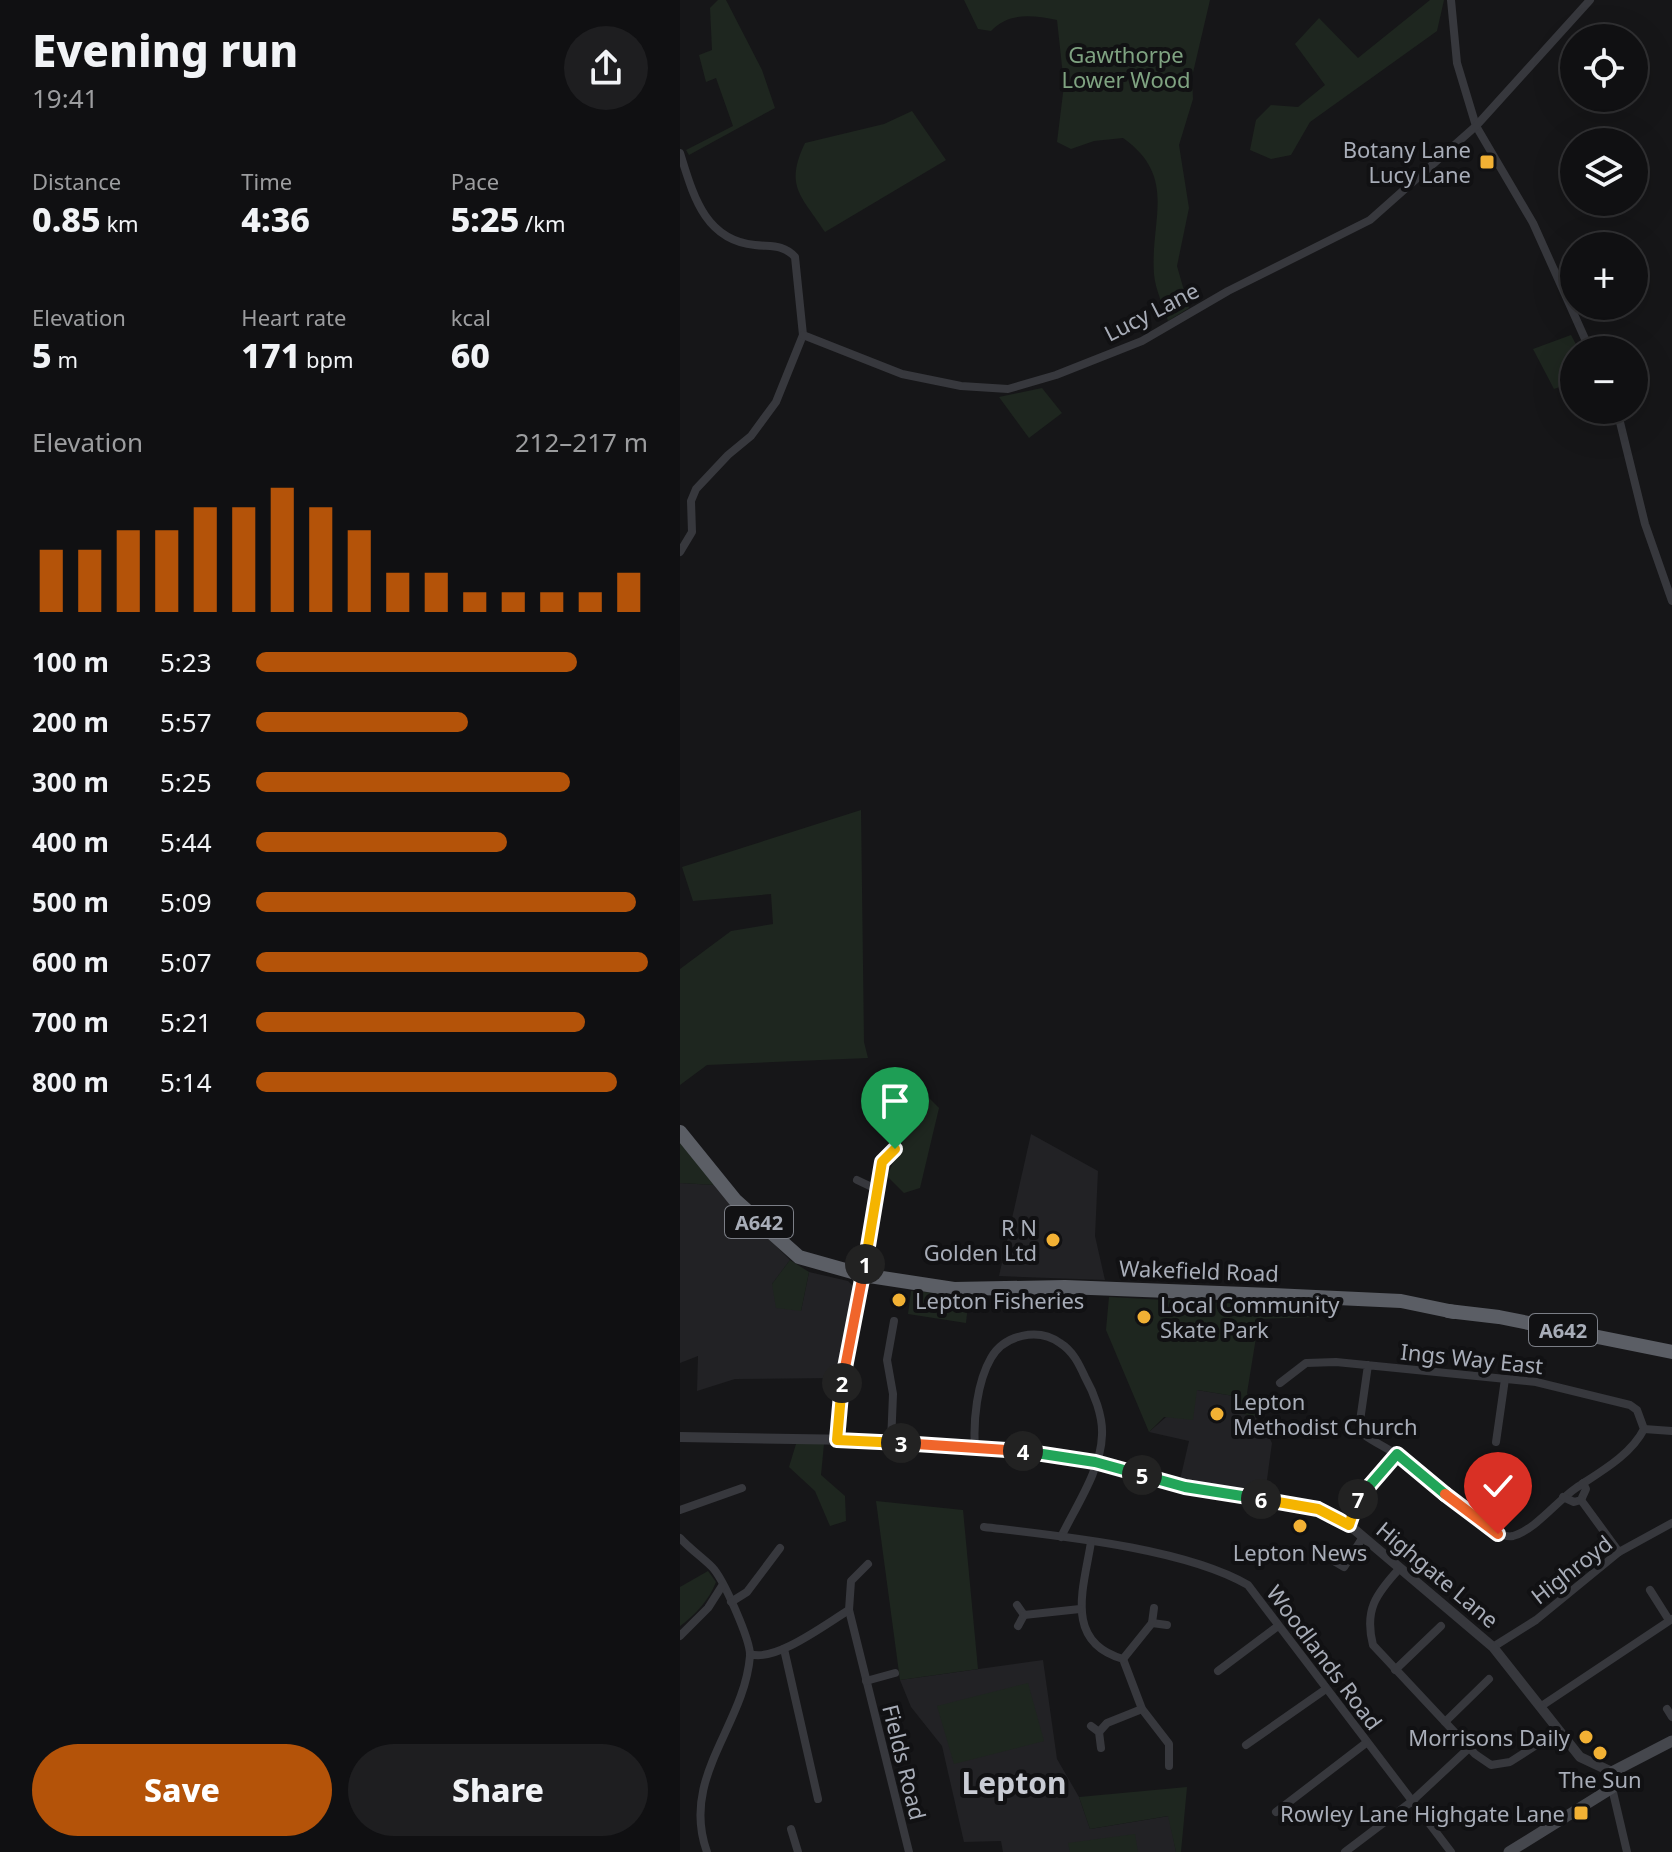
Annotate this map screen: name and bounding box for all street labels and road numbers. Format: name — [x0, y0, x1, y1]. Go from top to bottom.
street label: Lucy Lane — [1099, 274, 1203, 348]
road number: A642 — [725, 1206, 793, 1238]
street label: Wakefield Road — [1119, 1252, 1279, 1288]
road number: A642 — [1529, 1314, 1597, 1346]
street label: Ings Way East — [1399, 1336, 1545, 1380]
street label: Highgate Lane — [1371, 1514, 1505, 1634]
street label: Highroyd — [1524, 1528, 1618, 1610]
street label: Woodlands Road — [1261, 1578, 1389, 1736]
street label: Fields Road — [876, 1701, 934, 1823]

